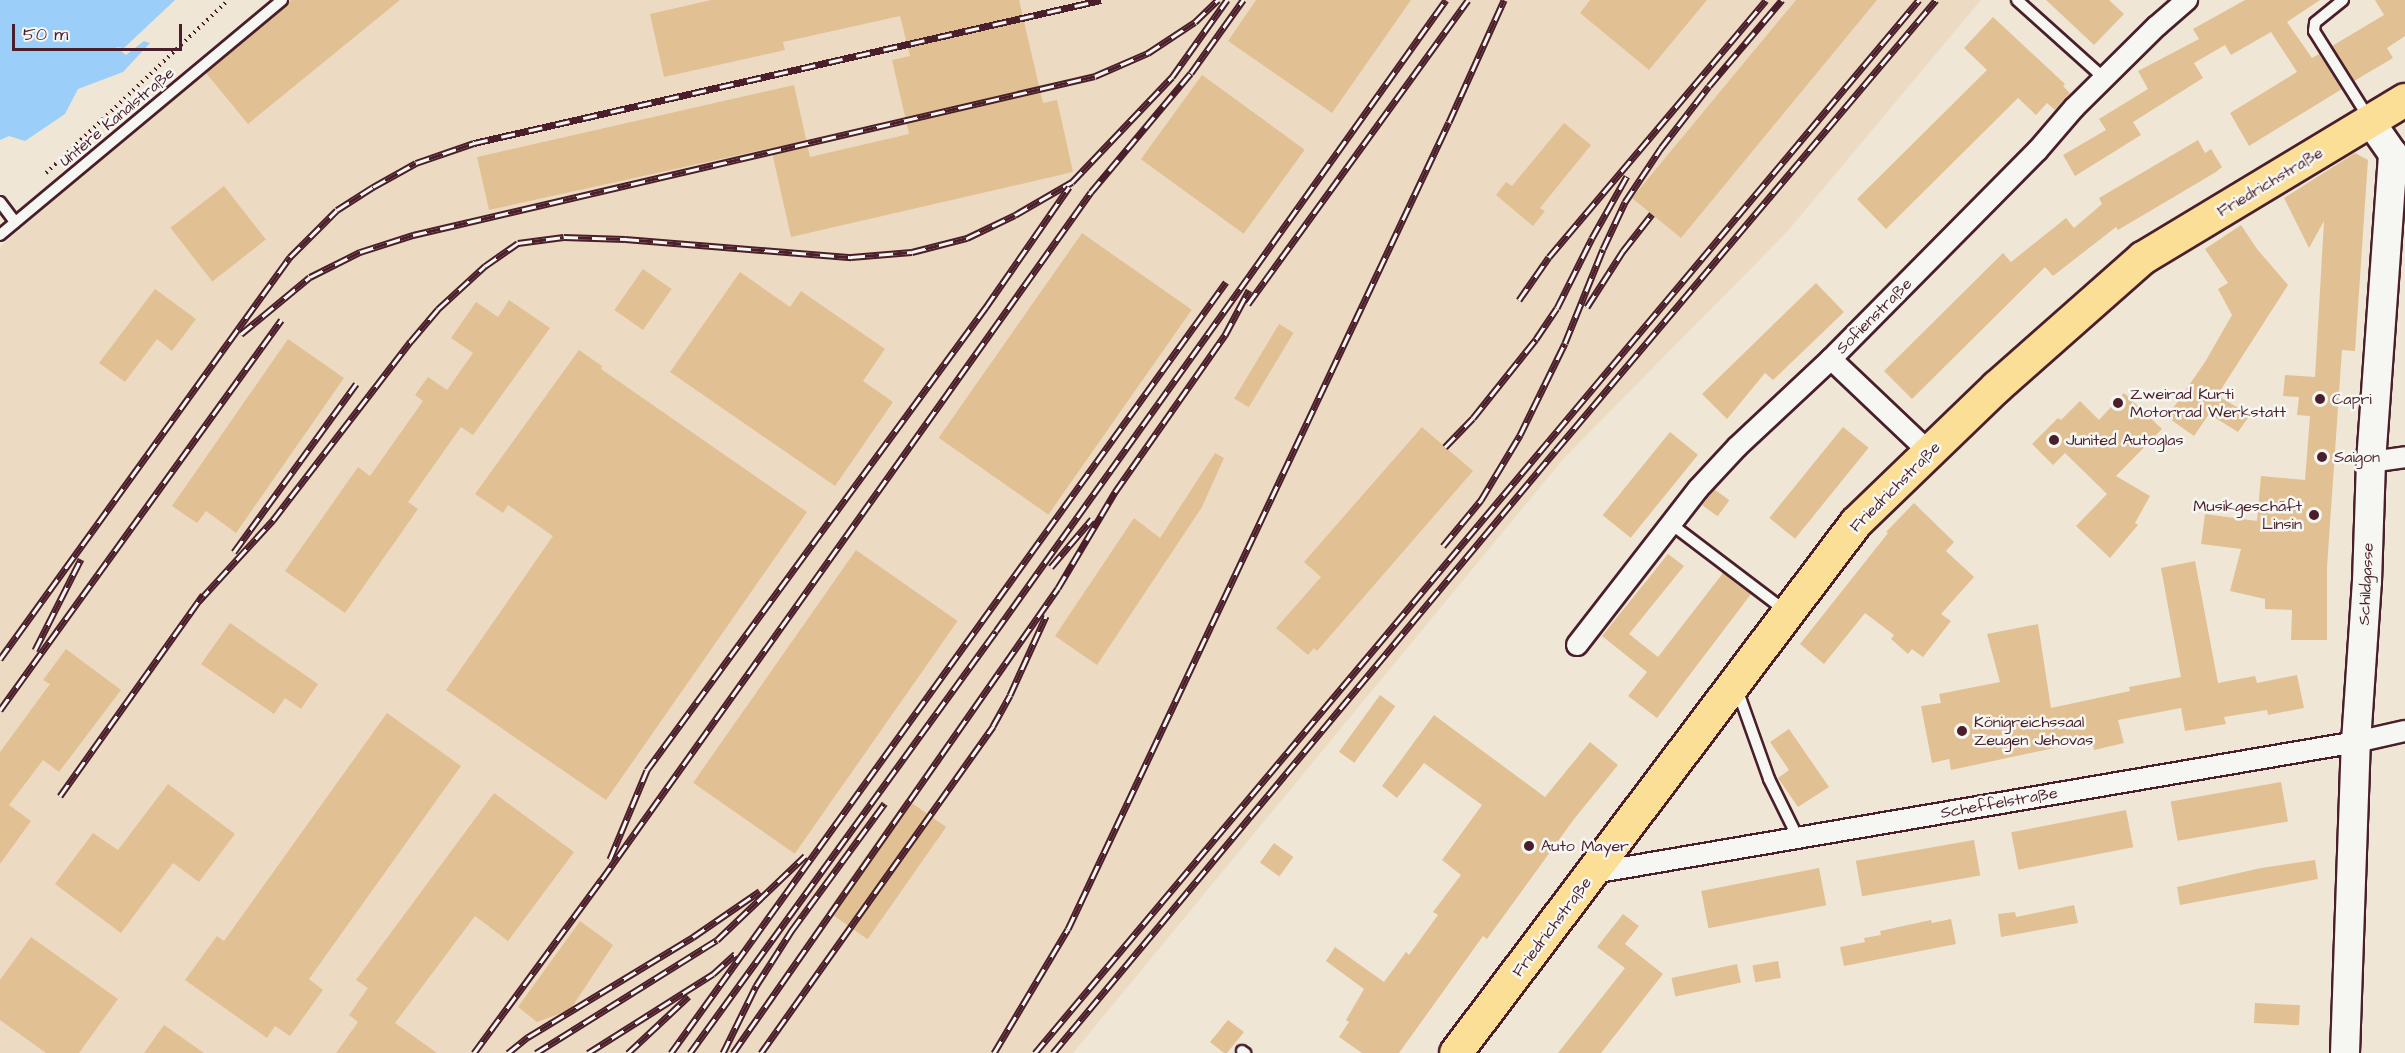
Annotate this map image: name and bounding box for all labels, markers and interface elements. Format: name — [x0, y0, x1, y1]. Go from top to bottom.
scale bar — [15, 12, 184, 50]
text: 50 m — [23, 22, 68, 47]
street label: Untere Kanalstraße — [56, 63, 178, 171]
street label: Friedrichstraße — [2214, 143, 2326, 221]
street label: Sofienstraße — [1832, 274, 1916, 358]
place label: Zweirad Kurti Motorrad Werkstatt — [2130, 384, 2286, 422]
place label: Capri — [2332, 389, 2372, 409]
marker: Capri — [2313, 392, 2327, 406]
marker: Zweirad Kurti Motorrad Werkstatt — [2111, 396, 2125, 410]
place label: Junited Autoglas — [2066, 430, 2184, 450]
marker: Junited Autoglas — [2047, 433, 2061, 447]
street label: Friedrichstraße — [1846, 438, 1944, 536]
place label: Saigon — [2334, 447, 2380, 467]
marker: Saigon — [2315, 450, 2329, 464]
place label: Musikgeschäft Linsin — [2193, 496, 2302, 534]
marker: Musikgeschäft Linsin — [2307, 508, 2321, 522]
street label: Schildgasse — [2354, 542, 2378, 626]
place label: Königreichssaal Zeugen Jehovas — [1974, 712, 2093, 750]
marker: Königreichssaal Zeugen Jehovas — [1955, 724, 1969, 738]
street label: Scheffelstraße — [1939, 783, 2059, 823]
place label: Auto Mayer — [1541, 836, 1629, 856]
marker: Auto Mayer — [1522, 839, 1536, 853]
street label: Friedrichstraße — [1508, 873, 1596, 981]

